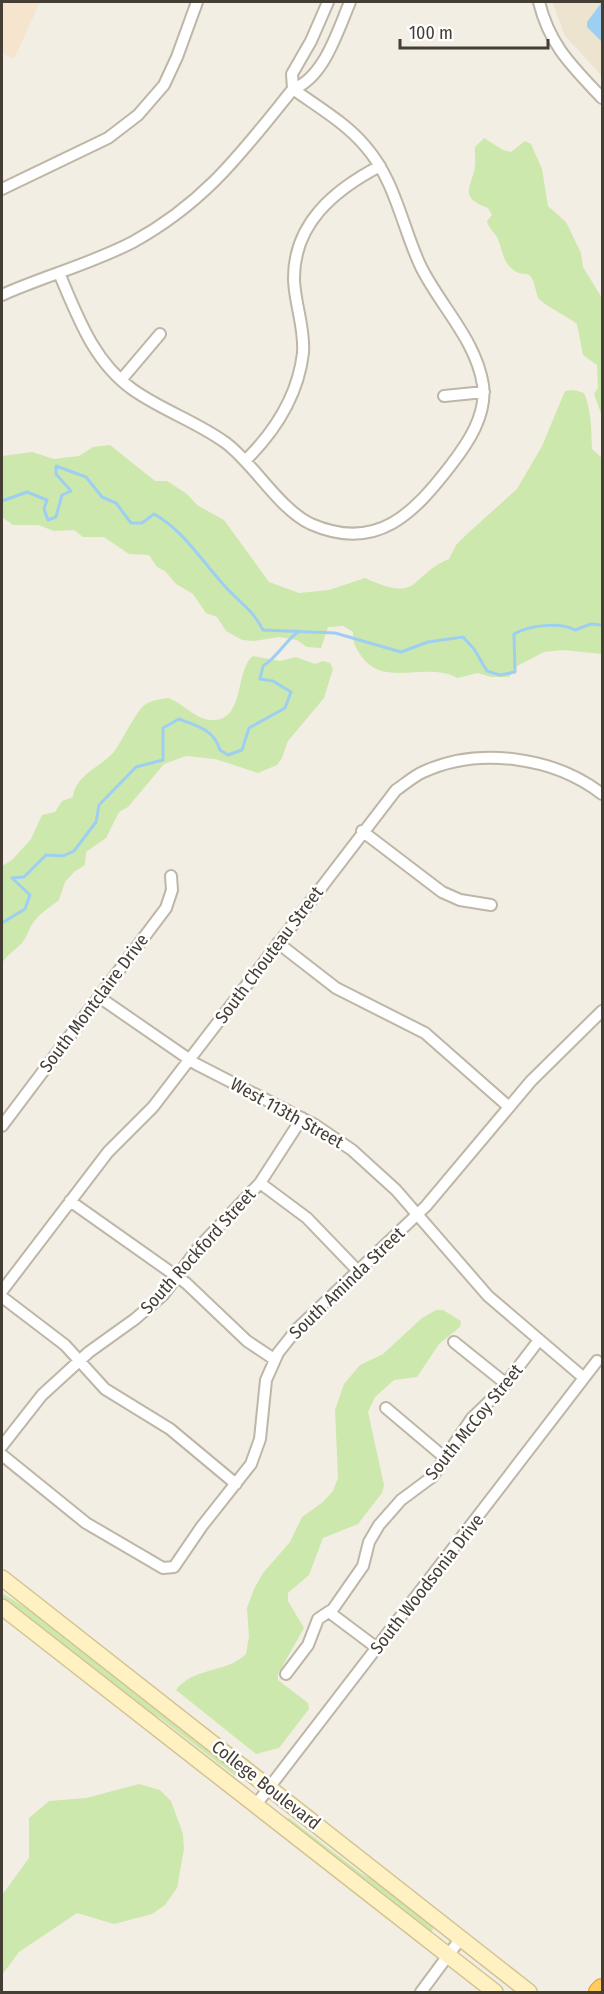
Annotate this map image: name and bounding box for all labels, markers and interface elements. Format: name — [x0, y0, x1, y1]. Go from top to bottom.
scale bar — [400, 12, 548, 50]
text: 100 m — [409, 22, 453, 44]
street label: South Chouteau Street — [210, 882, 328, 1028]
street label: South Montclaire Drive — [35, 929, 153, 1077]
street label: West 113th Street — [227, 1073, 347, 1153]
street label: South Rockford Street — [136, 1184, 260, 1318]
street label: South Aminda Street — [285, 1222, 409, 1344]
street label: South McCoy Street — [421, 1360, 527, 1484]
street label: South Woodsonia Drive — [365, 1510, 489, 1658]
street label: College Boulevard — [207, 1736, 325, 1834]

